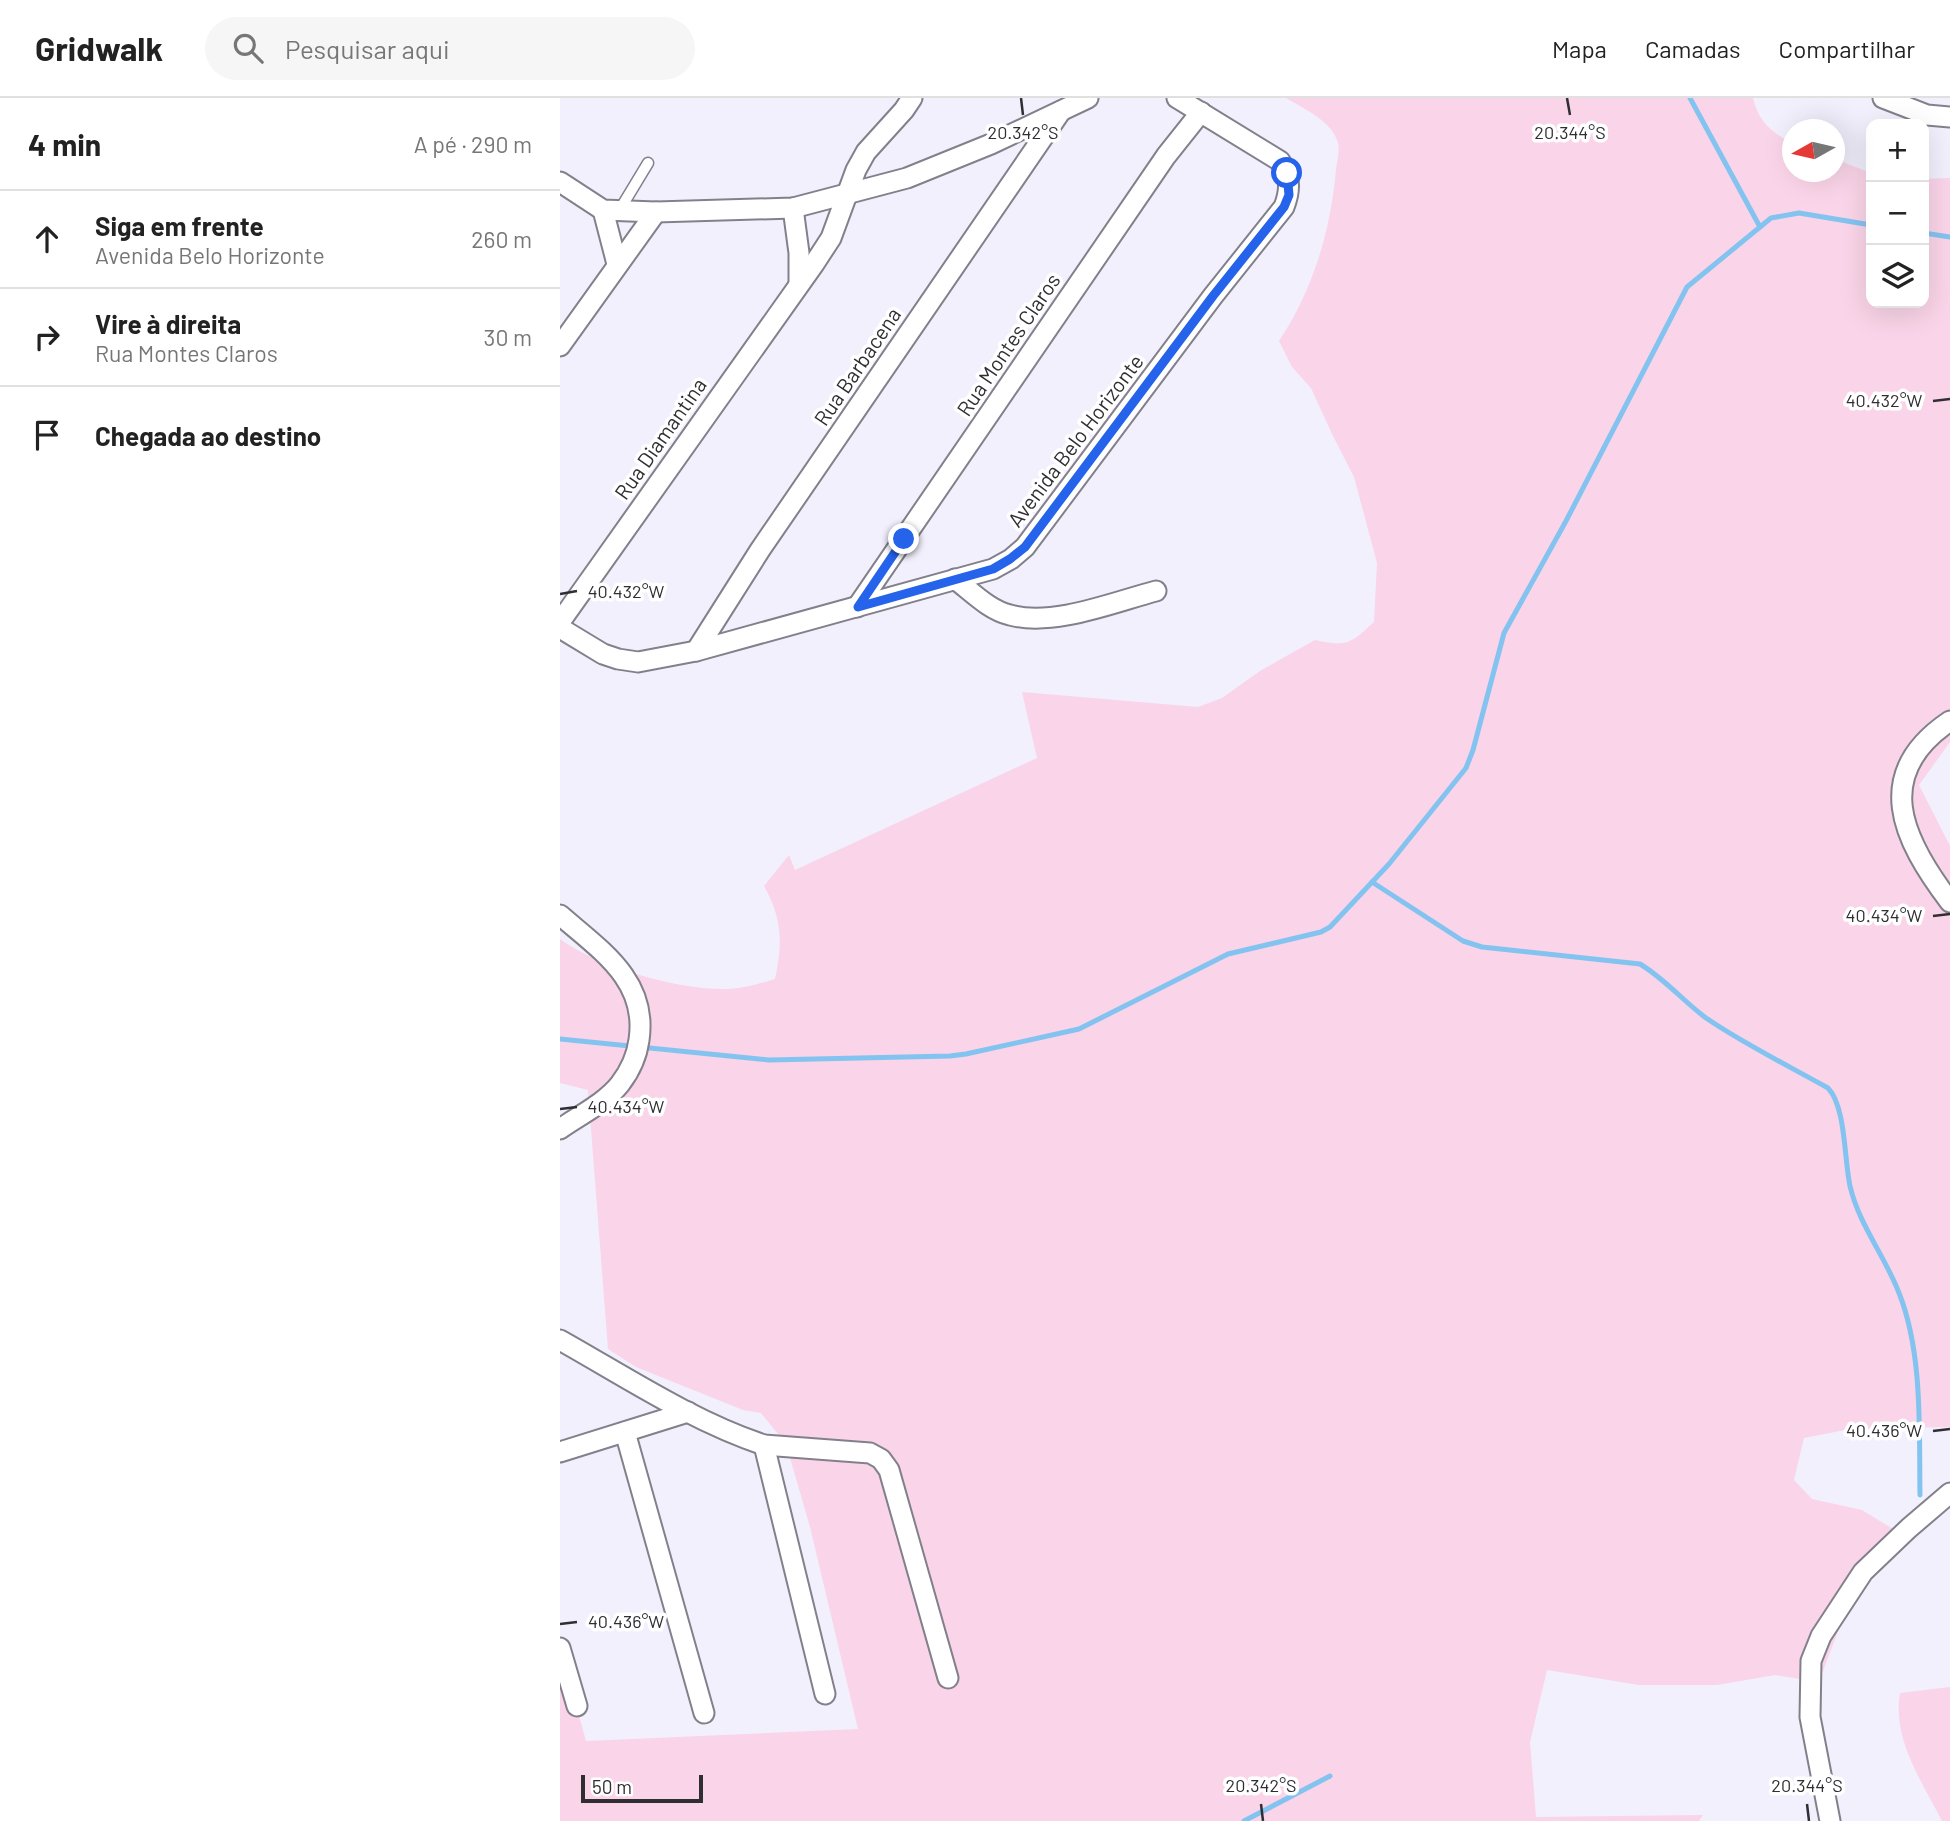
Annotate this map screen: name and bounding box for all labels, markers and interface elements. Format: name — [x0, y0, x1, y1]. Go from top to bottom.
search box — [205, 17, 695, 80]
text: Gridwalk — [35, 28, 163, 68]
icon: search — [229, 29, 267, 67]
text: Pesquisar aqui — [285, 33, 450, 64]
text: Mapa — [1552, 34, 1607, 63]
text: Camadas — [1645, 34, 1741, 63]
text: Compartilhar — [1779, 34, 1915, 63]
north arrow — [1782, 119, 1845, 182]
map controls — [1866, 119, 1929, 308]
button: + — [1866, 119, 1929, 182]
text: 20.342°S — [987, 121, 1059, 143]
text: 20.344°S — [1534, 121, 1606, 143]
text: 4 min — [28, 126, 101, 162]
text: A pé · 290 m — [414, 130, 532, 158]
route start — [1271, 157, 1302, 188]
button: − — [1866, 182, 1929, 245]
text: Siga em frente — [95, 210, 264, 241]
icon: ahead — [28, 220, 66, 258]
text: 260 m — [471, 225, 532, 253]
text: Avenida Belo Horizonte — [95, 241, 325, 269]
button: layers — [1866, 245, 1929, 308]
street label: Rua Montes Claros — [951, 268, 1065, 420]
street label: Rua Barbacena — [808, 302, 905, 430]
text: Vire à direita — [95, 308, 241, 339]
icon: right — [28, 318, 66, 356]
text: 30 m — [484, 323, 532, 351]
text: Rua Montes Claros — [95, 339, 278, 367]
street label: Avenida Belo Horizonte — [1002, 349, 1148, 531]
street label: Rua Diamantina — [609, 373, 711, 504]
text: 40.432°W — [1846, 389, 1922, 411]
icon: arrive — [28, 416, 66, 454]
text: Chegada ao destino — [95, 420, 321, 451]
route end — [888, 523, 919, 554]
text: 40.432°W — [588, 580, 664, 602]
text: 40.434°W — [1846, 904, 1923, 926]
text: 40.434°W — [588, 1095, 665, 1117]
text: 40.436°W — [1846, 1419, 1922, 1441]
text: 40.436°W — [588, 1610, 664, 1632]
scale bar — [581, 1772, 704, 1804]
text: 20.342°S — [1225, 1774, 1297, 1796]
text: 20.344°S — [1771, 1774, 1843, 1796]
text: 50 m — [592, 1775, 632, 1798]

